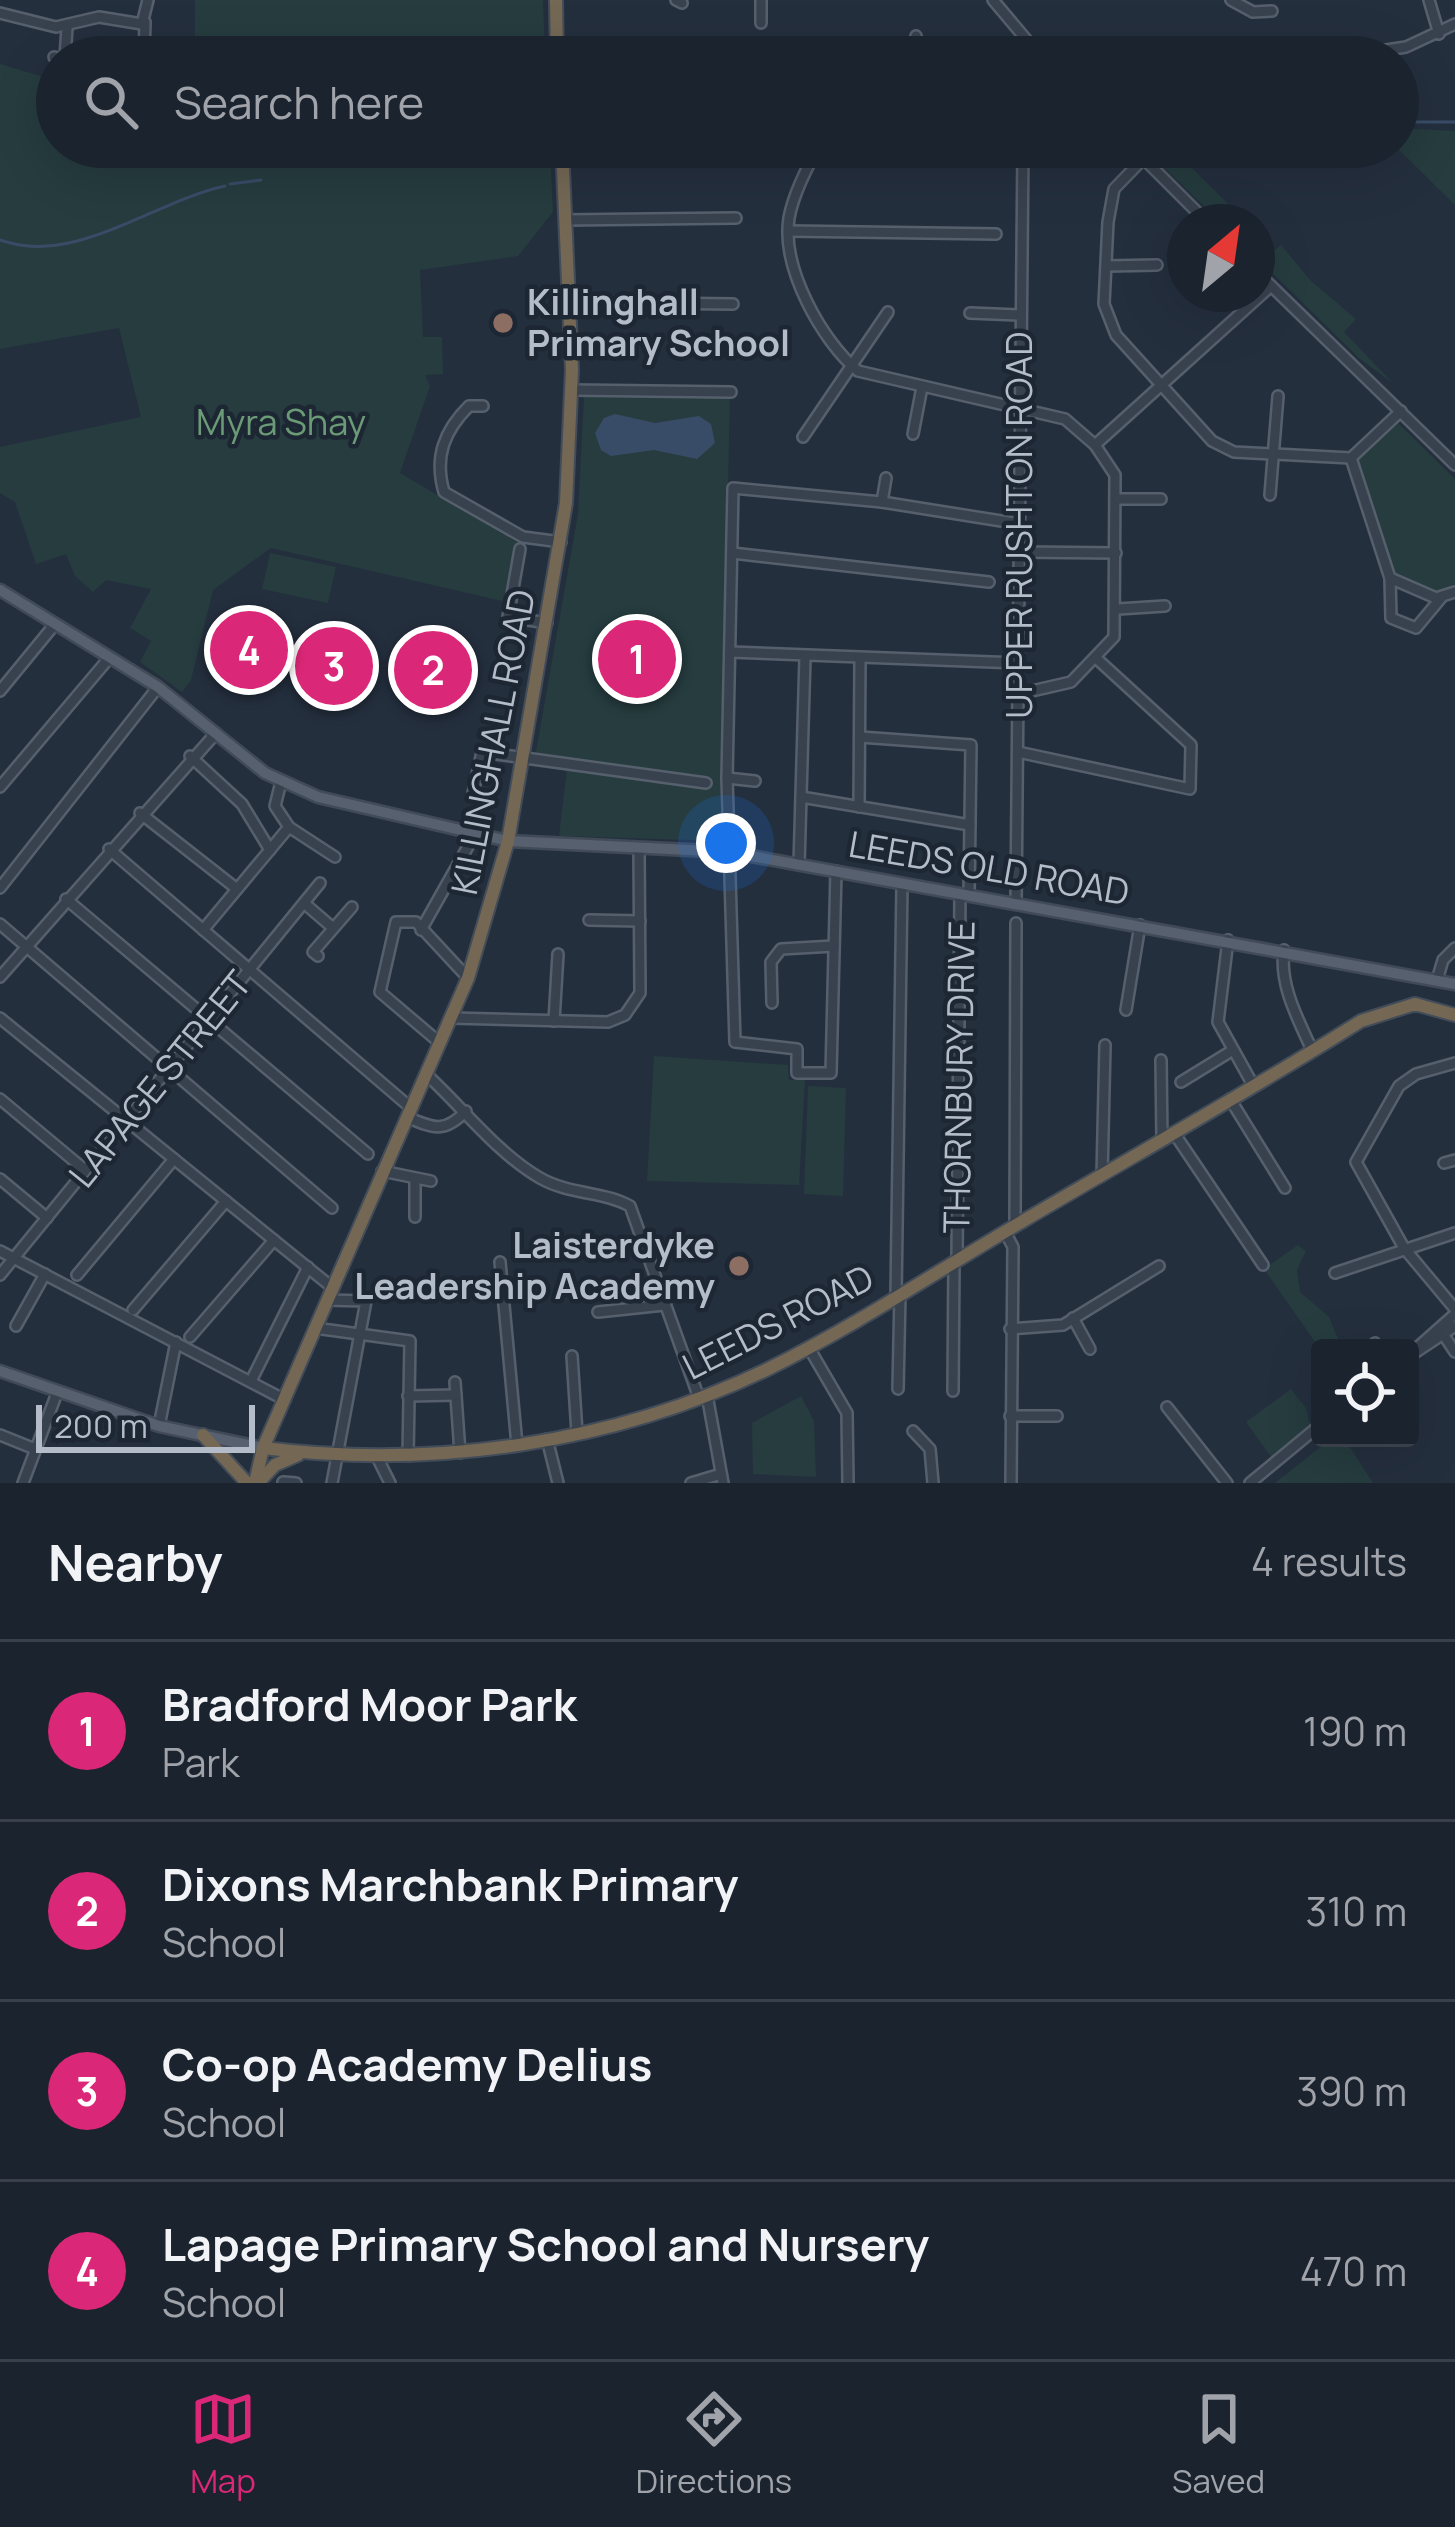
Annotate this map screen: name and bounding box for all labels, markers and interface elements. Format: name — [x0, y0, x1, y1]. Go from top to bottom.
search box — [36, 36, 1419, 168]
icon: search — [78, 69, 144, 135]
text: Search here — [174, 71, 424, 133]
north arrow — [1167, 204, 1275, 312]
place label: Killinghall Primary School — [527, 277, 790, 367]
marker: Killinghall Primary School — [490, 310, 516, 336]
street label: UPPER RUSHTON ROAD — [994, 331, 1043, 719]
park label: Myra Shay — [196, 397, 366, 446]
street label: KILLINGHALL ROAD — [439, 585, 546, 899]
pin: 4 — [210, 605, 288, 695]
pin: 1 — [598, 614, 676, 704]
pin: 3 — [295, 621, 373, 711]
pin: 2 — [394, 625, 472, 715]
your location — [696, 813, 756, 873]
street label: LEEDS OLD ROAD — [845, 819, 1133, 916]
street label: THORNBURY DRIVE — [931, 920, 986, 1234]
street label: LAPAGE STREET — [57, 960, 262, 1197]
place label: Laisterdyke Leadership Academy — [354, 1220, 715, 1310]
street label: LEEDS ROAD — [674, 1253, 882, 1391]
marker: Laisterdyke Leadership Academy — [726, 1253, 752, 1279]
map controls — [1311, 1339, 1419, 1447]
button: locate — [1311, 1339, 1419, 1447]
scale bar — [36, 1399, 255, 1452]
text: 200 m — [54, 1403, 148, 1448]
text: Nearby — [48, 1527, 223, 1596]
text: 4 results — [1251, 1534, 1407, 1588]
text: Bradford Moor Park — [162, 1673, 577, 1735]
text: 1 — [78, 1704, 96, 1758]
text: 190 m — [1303, 1704, 1407, 1758]
text: Park — [162, 1735, 240, 1789]
text: Dixons Marchbank Primary — [162, 1853, 739, 1915]
text: 2 — [75, 1884, 99, 1938]
text: 310 m — [1306, 1884, 1407, 1938]
text: School — [162, 1915, 286, 1969]
text: Co-op Academy Delius — [162, 2033, 652, 2095]
text: 3 — [76, 2064, 98, 2118]
text: 390 m — [1297, 2064, 1407, 2118]
text: School — [162, 2095, 286, 2149]
text: Lapage Primary School and Nursery — [162, 2213, 929, 2275]
text: 4 — [75, 2244, 99, 2298]
text: 470 m — [1300, 2244, 1407, 2298]
text: School — [162, 2275, 286, 2329]
tab: Map — [190, 2386, 256, 2503]
tab: Directions — [636, 2386, 792, 2503]
tab: Saved — [1172, 2386, 1265, 2503]

